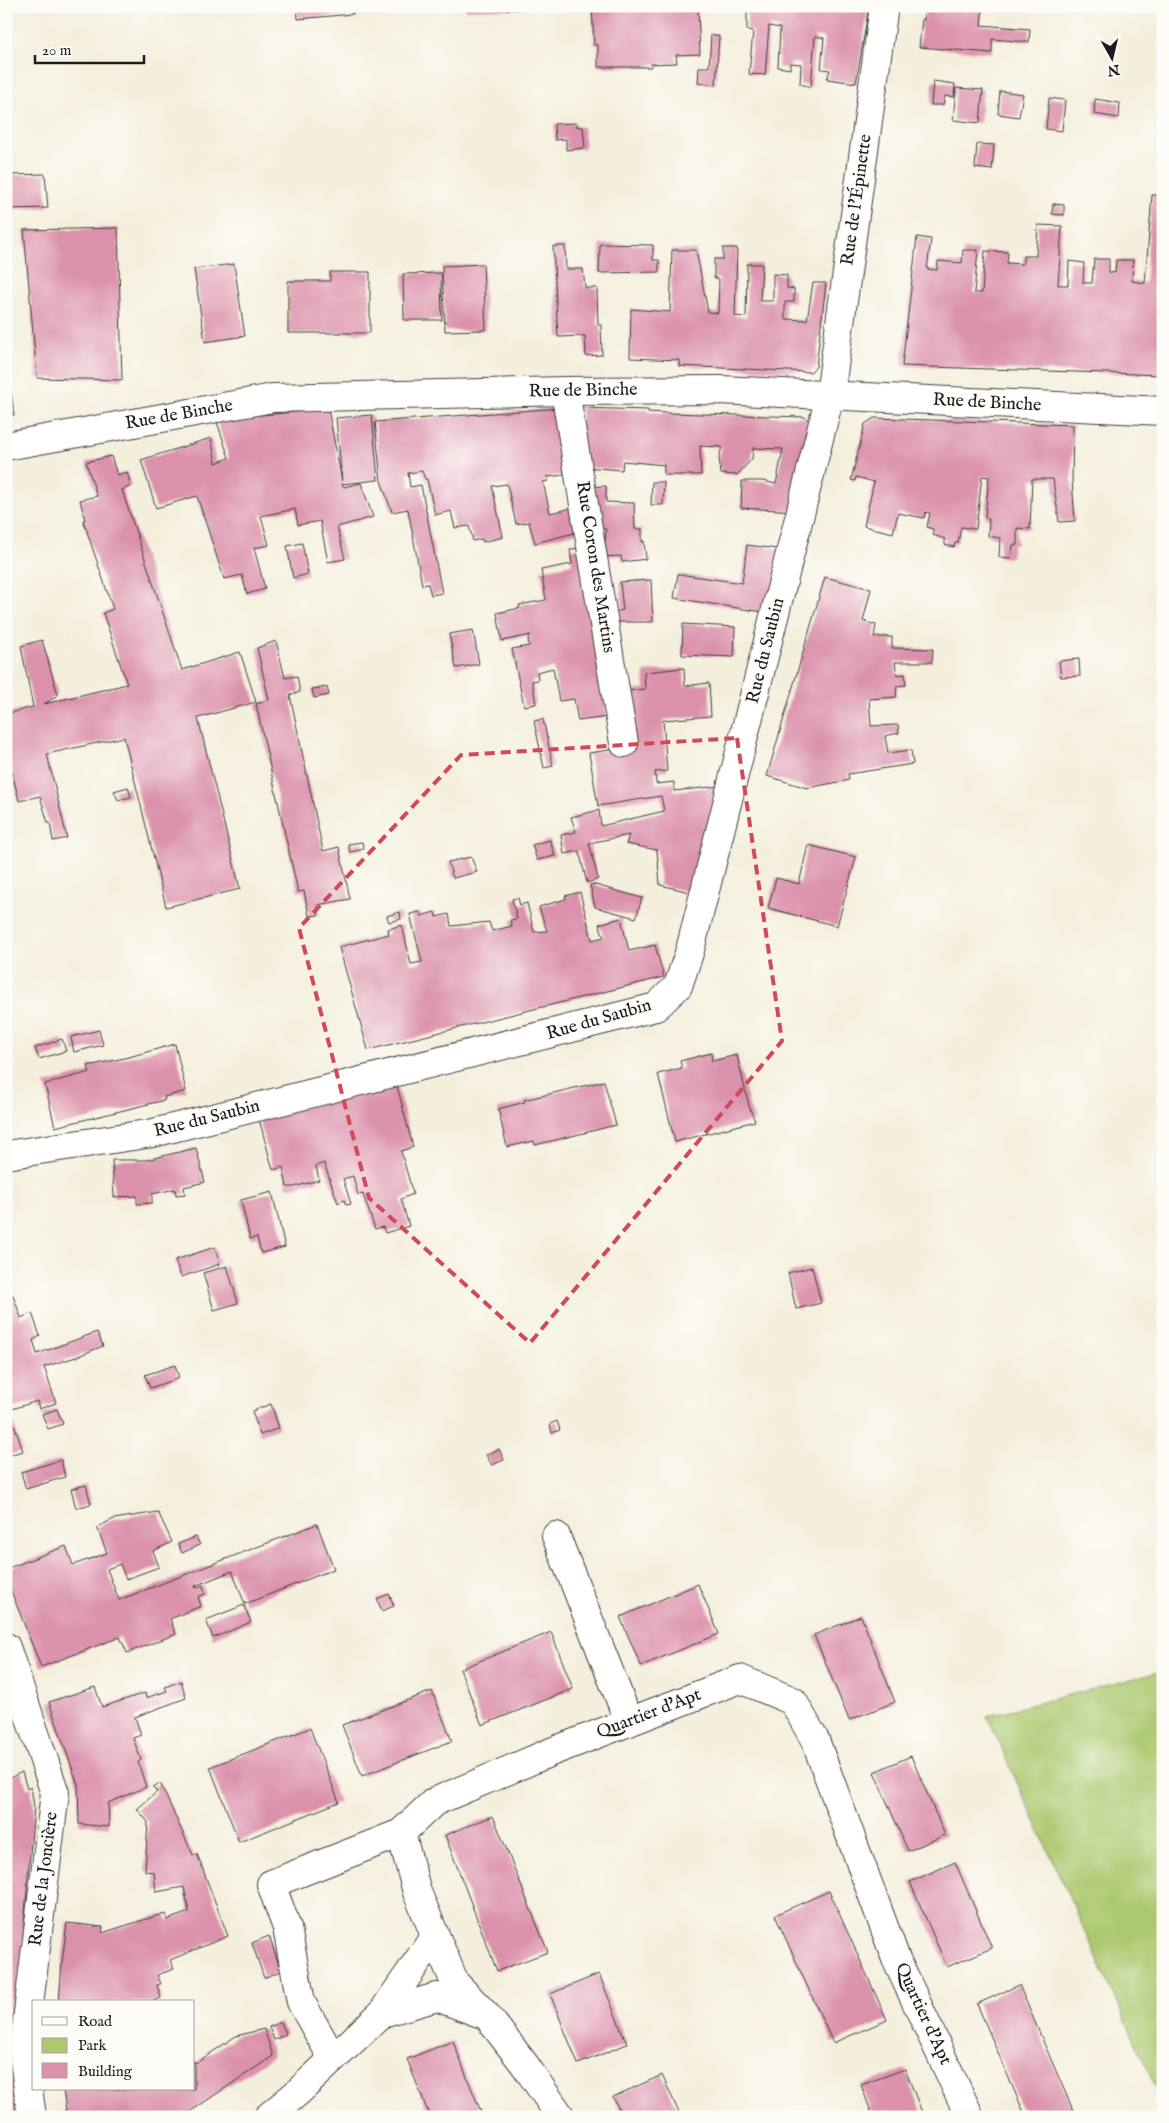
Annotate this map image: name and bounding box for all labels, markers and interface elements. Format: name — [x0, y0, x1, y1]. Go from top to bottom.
scale bar — [35, 32, 144, 64]
north arrow — [1086, 32, 1136, 82]
text: 20 m — [42, 41, 72, 60]
text: N — [1106, 60, 1122, 80]
street label: Rue de l'Épinette — [834, 133, 878, 267]
street label: Rue de Binche — [528, 379, 638, 403]
street label: Rue de Binche — [932, 389, 1042, 417]
street label: Rue de Binche — [123, 394, 235, 436]
street label: Rue Coron des Martins — [570, 479, 620, 655]
street label: Rue du Saubin — [742, 595, 790, 706]
street label: Rue du Saubin — [544, 994, 655, 1046]
street label: Rue du Saubin — [152, 1095, 263, 1143]
street label: Quartier d'Apt — [593, 1684, 705, 1744]
street label: Rue de la Joncière — [24, 1810, 64, 1948]
street label: Quartier d'Apt — [889, 1959, 957, 2069]
legend — [32, 2000, 195, 2090]
text: Road — [78, 2012, 113, 2031]
text: Park — [78, 2036, 108, 2055]
text: Building — [78, 2062, 133, 2081]

